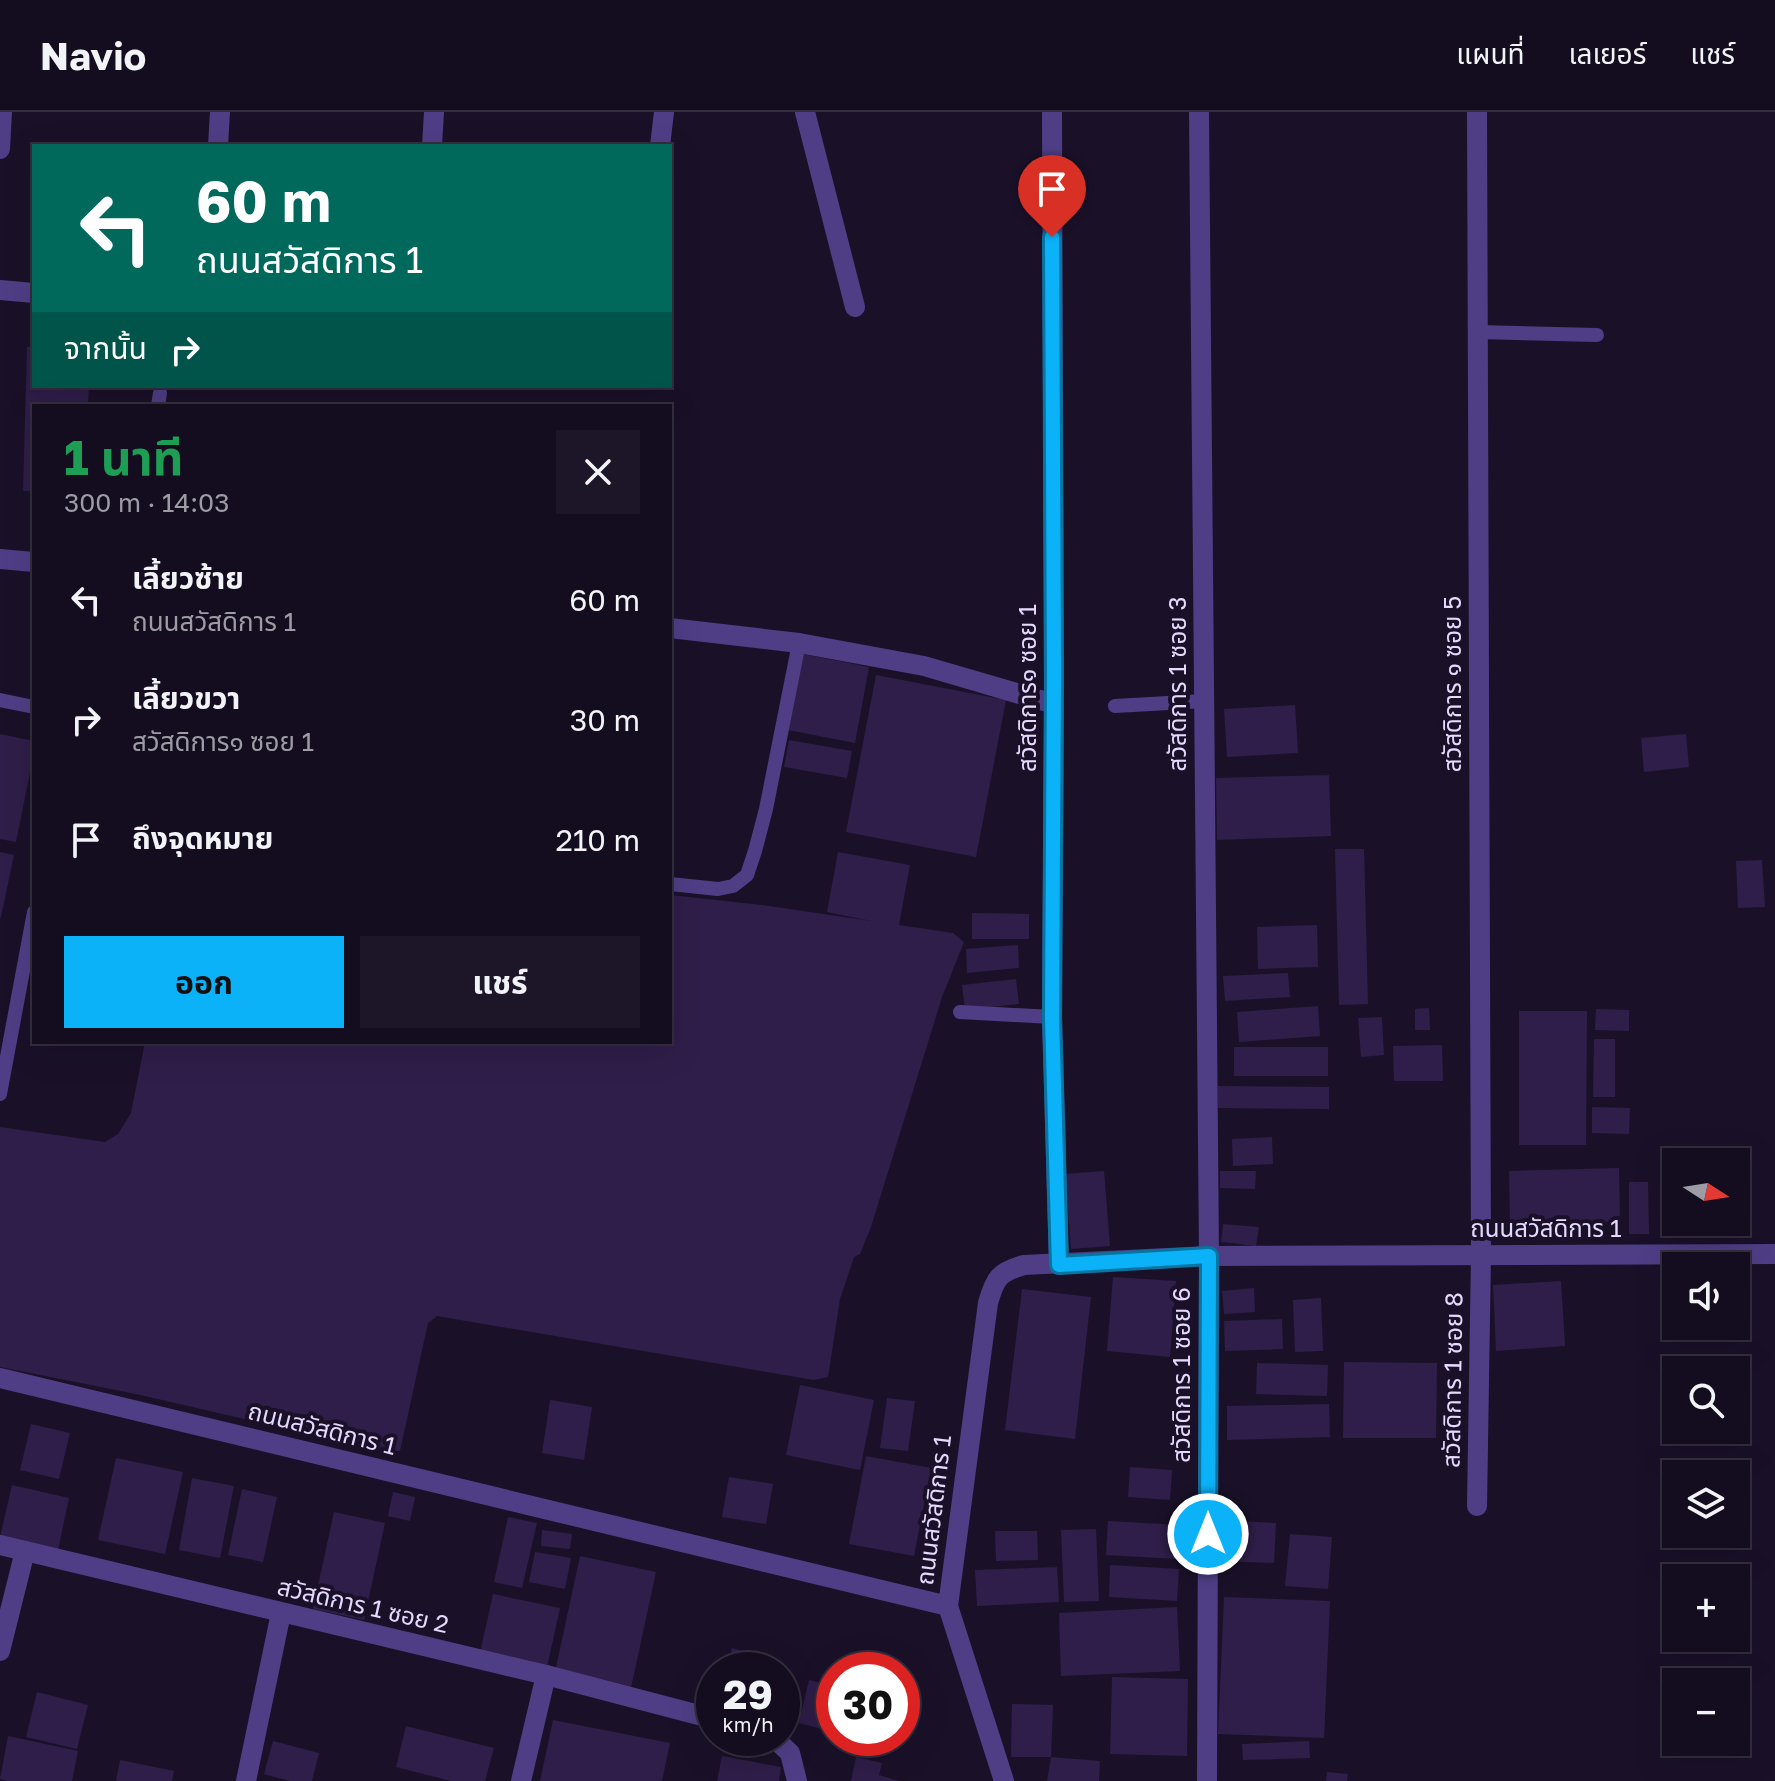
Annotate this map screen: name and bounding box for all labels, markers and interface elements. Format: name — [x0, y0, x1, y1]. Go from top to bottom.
text: Navio — [40, 33, 146, 78]
text: แผนที่ — [1456, 37, 1525, 70]
text: เลเยอร์ — [1569, 37, 1646, 70]
text: แชร์ — [1690, 37, 1735, 70]
pin — [1018, 155, 1086, 237]
text: 60 m — [196, 167, 331, 234]
icon: arrive — [1030, 167, 1074, 211]
icon: left — [64, 176, 168, 280]
text: ถนนสวัสดิการ 1 — [196, 238, 423, 281]
icon: right — [163, 328, 207, 372]
text: จากนั้น — [64, 330, 147, 366]
text: 1 นาที — [64, 428, 184, 486]
button: close — [556, 430, 640, 514]
text: 300 m · 14:03 — [64, 487, 229, 518]
text: เลี้ยวซ้าย — [132, 560, 244, 596]
icon: left — [64, 578, 108, 622]
text: 60 m — [569, 582, 640, 618]
street label: สวัสดิการ ๑ ซอย 5 — [1437, 596, 1466, 772]
street label: สวัสดิการ 1 ซอย 3 — [1162, 597, 1191, 771]
street label: สวัสดิการ๑ ซอย 1 — [1012, 604, 1041, 772]
text: ถนนสวัสดิการ 1 — [132, 606, 296, 637]
text: เลี้ยวขวา — [132, 680, 240, 716]
icon: right — [64, 698, 108, 742]
text: 30 m — [570, 702, 640, 738]
text: สวัสดิการ๑ ซอย 1 — [132, 726, 314, 757]
icon: arrive — [64, 818, 108, 862]
text: ถึงจุดหมาย — [132, 820, 273, 856]
text: 210 m — [555, 822, 640, 858]
button: ออก — [64, 936, 344, 1028]
button: แชร์ — [360, 936, 640, 1028]
north arrow — [1662, 1148, 1750, 1236]
map controls — [1662, 1148, 1750, 1756]
street label: ถนนสวัสดิการ 1 — [1470, 1213, 1622, 1242]
button: sound — [1662, 1252, 1750, 1340]
street label: สวัสดิการ 1 ซอย 6 — [1166, 1287, 1195, 1463]
street label: สวัสดิการ 1 ซอย 8 — [1435, 1292, 1468, 1468]
button: search — [1662, 1356, 1750, 1444]
street label: ถนนสวัสดิการ 1 — [245, 1395, 399, 1460]
street label: ถนนสวัสดิการ 1 — [909, 1433, 956, 1587]
button: layers — [1662, 1460, 1750, 1548]
position arrow — [1166, 1492, 1250, 1576]
button: + — [1662, 1564, 1750, 1652]
street label: สวัสดิการ 1 ซอย 2 — [275, 1571, 452, 1638]
speed limit sign: 30 — [816, 1652, 920, 1756]
button: − — [1662, 1668, 1750, 1756]
text: 29 — [723, 1670, 773, 1718]
text: km/h — [723, 1712, 773, 1736]

